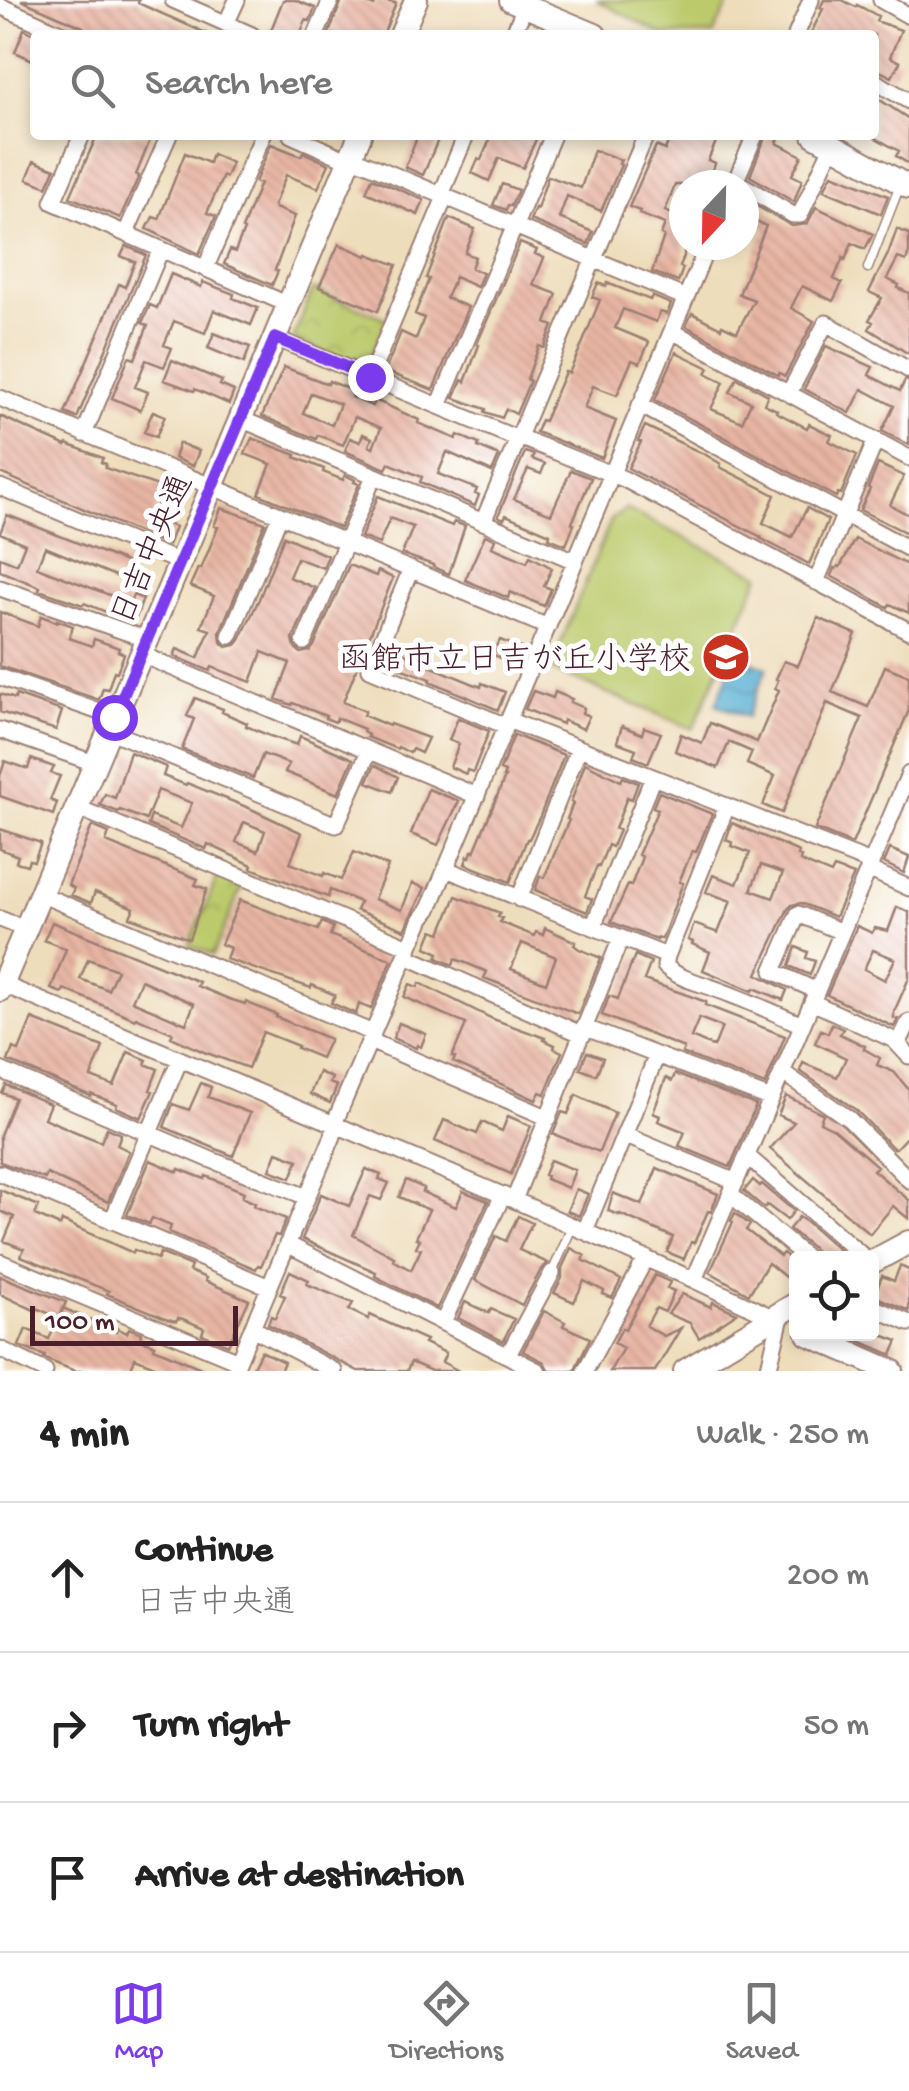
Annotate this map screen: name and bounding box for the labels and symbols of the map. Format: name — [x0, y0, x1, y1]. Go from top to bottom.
north arrow — [669, 170, 759, 260]
route end — [348, 355, 394, 401]
street label: 日吉中央通 — [104, 469, 203, 632]
school or university icon: 函館市立日吉が丘小学校 — [700, 631, 752, 683]
place label: 函館市立日吉が丘小学校 — [339, 642, 691, 681]
route start — [92, 695, 138, 741]
scale bar — [30, 1301, 238, 1346]

